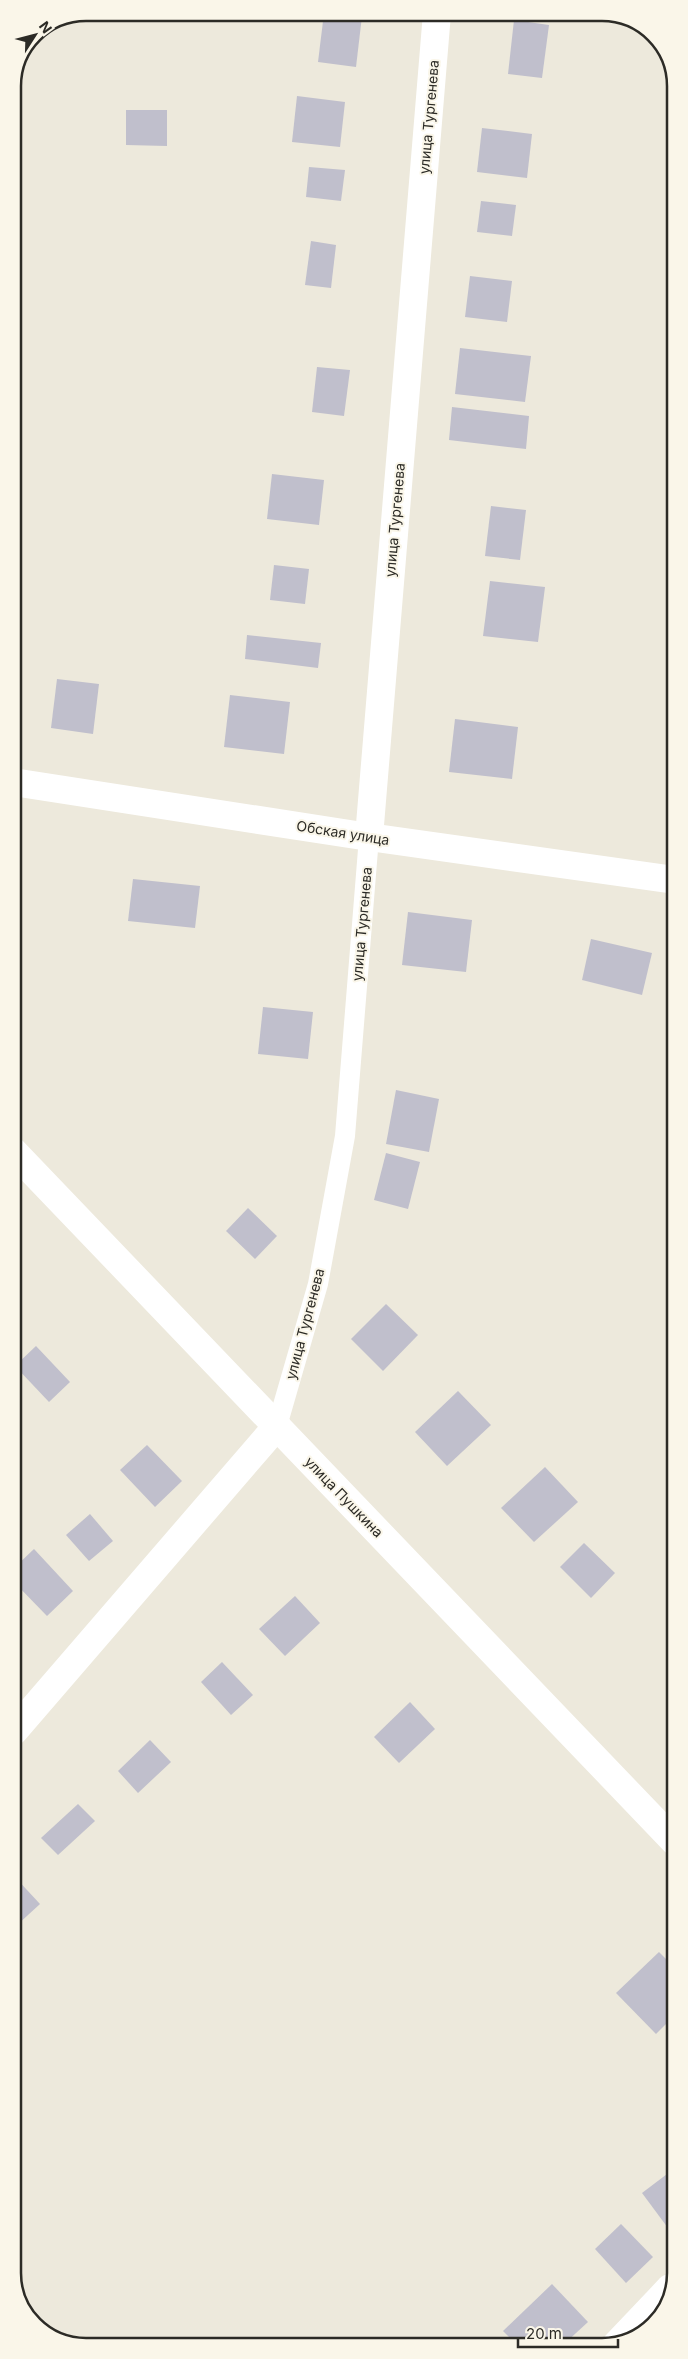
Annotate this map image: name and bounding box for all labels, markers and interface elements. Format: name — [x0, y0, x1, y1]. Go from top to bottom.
north arrow — [10, 10, 60, 60]
text: N — [36, 18, 56, 36]
street label: улица Тургенева — [415, 59, 442, 175]
street label: улица Тургенева — [381, 462, 408, 578]
street label: Обская улица — [295, 817, 391, 848]
street label: улица Тургенева — [348, 866, 375, 982]
street label: улица Тургенева — [281, 1266, 328, 1381]
street label: улица Пушкина — [302, 1453, 387, 1541]
scale bar — [518, 2316, 618, 2348]
text: 20 m — [526, 2324, 562, 2343]

